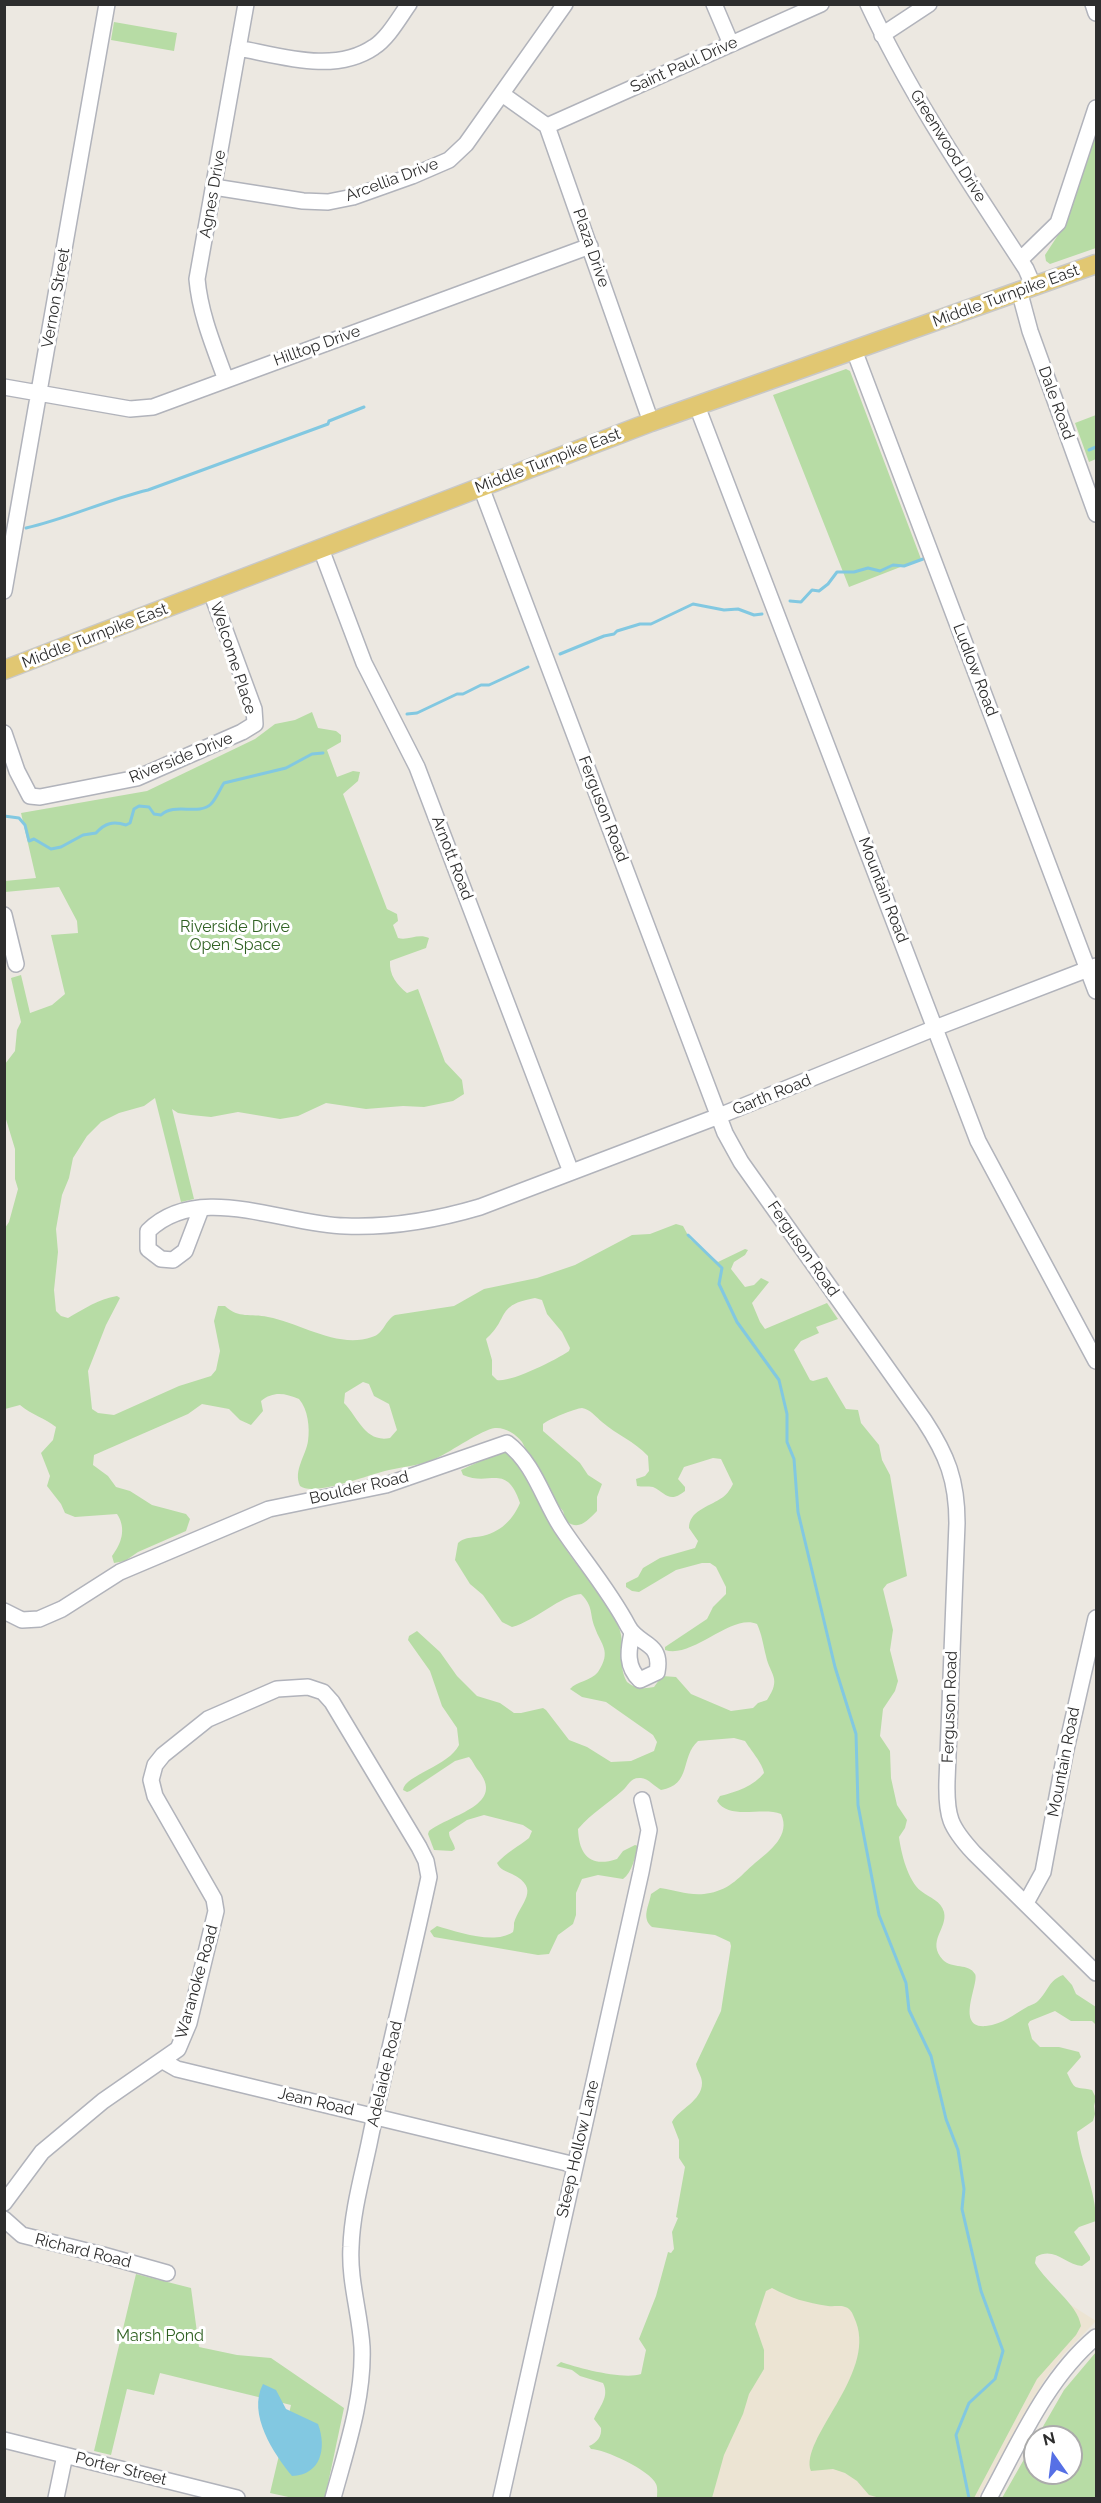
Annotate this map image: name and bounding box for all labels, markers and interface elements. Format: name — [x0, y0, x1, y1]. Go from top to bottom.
street label: Saint Paul Drive — [627, 33, 741, 97]
street label: Greenwood Drive — [906, 86, 990, 206]
street label: Agnes Drive — [196, 148, 230, 240]
street label: Arcellia Drive — [343, 154, 441, 206]
street label: Plaza Drive — [569, 206, 613, 290]
street label: Vernon Street — [38, 246, 74, 350]
street label: Middle Turnpike East — [930, 261, 1082, 331]
street label: Hilltop Drive — [271, 321, 363, 371]
street label: Dale Road — [1034, 364, 1078, 442]
street label: Middle Turnpike East — [472, 424, 624, 498]
street label: Middle Turnpike East — [19, 599, 171, 673]
street label: Welcome Place — [206, 599, 260, 717]
street label: Ludlow Road — [949, 621, 1001, 719]
street label: Riverside Drive — [126, 729, 236, 787]
street label: Ferguson Road — [574, 753, 632, 865]
street label: Arnott Road — [427, 813, 477, 903]
street label: Mountain Road — [854, 835, 912, 945]
park label: Riverside Drive Open Space — [180, 917, 290, 955]
street label: Garth Road — [730, 1071, 814, 1119]
street label: Ferguson Road — [763, 1198, 843, 1300]
street label: Boulder Road — [307, 1467, 411, 1509]
street label: Ferguson Road — [938, 1651, 962, 1763]
street label: Mountain Road — [1044, 1705, 1084, 1819]
street label: Waranoke Road — [172, 1923, 222, 2041]
street label: Adelaide Road — [363, 2019, 407, 2129]
street label: Steep Hollow Lane — [553, 2078, 603, 2220]
street label: Jean Road — [276, 2084, 356, 2120]
street label: Richard Road — [33, 2230, 133, 2272]
park label: Marsh Pond — [116, 2326, 204, 2346]
north arrow — [1023, 2425, 1083, 2485]
text: N — [1041, 2428, 1057, 2450]
street label: Porter Street — [73, 2448, 169, 2490]

